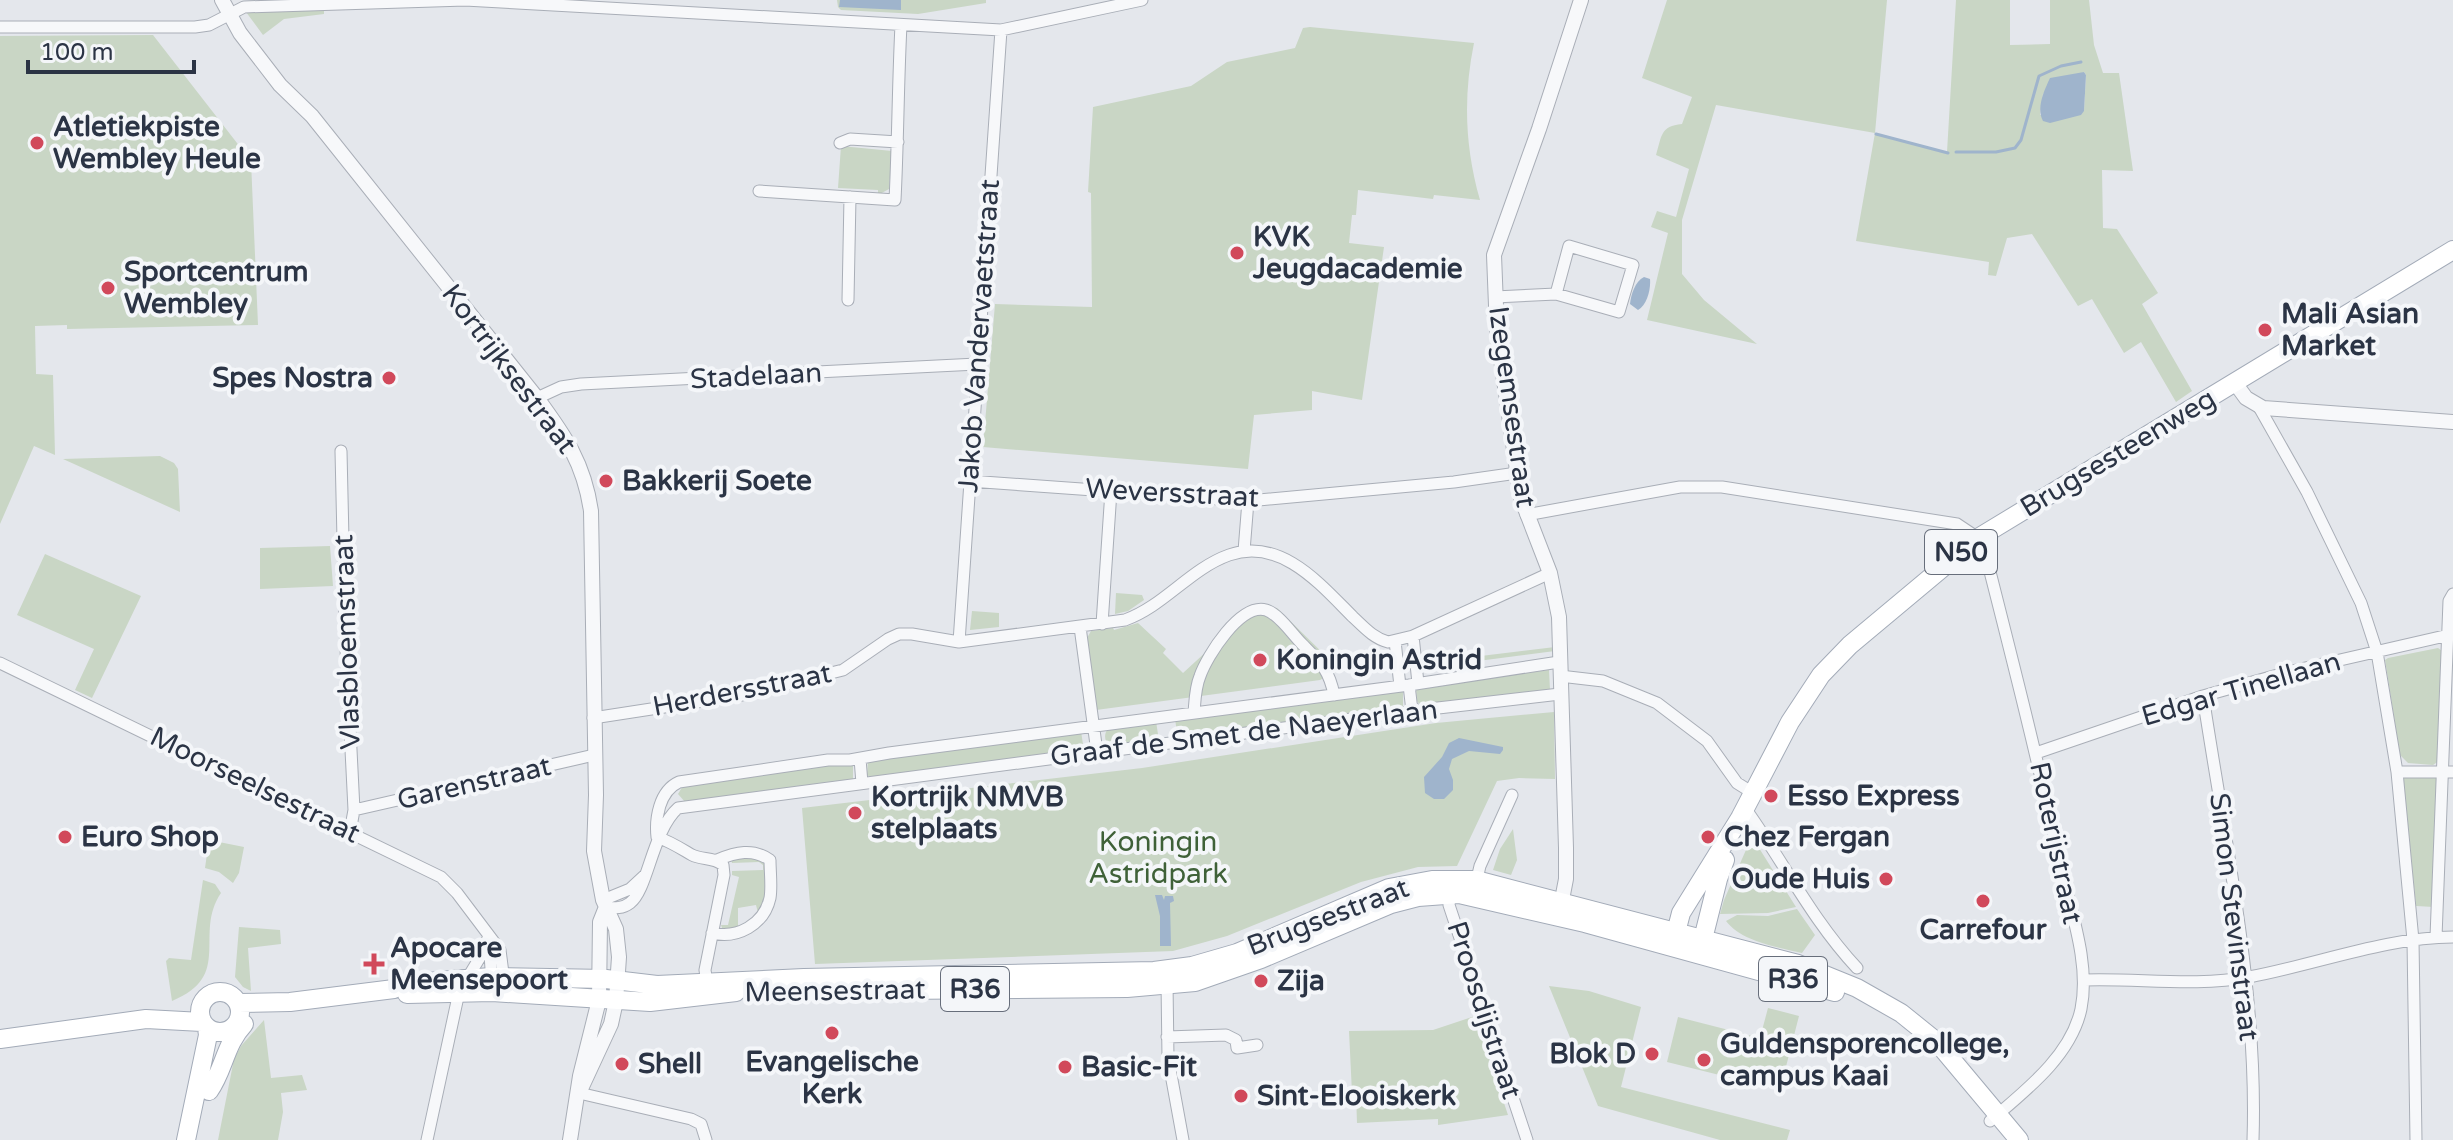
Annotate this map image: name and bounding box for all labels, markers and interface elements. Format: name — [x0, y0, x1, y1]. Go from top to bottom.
scale bar — [28, 24, 194, 74]
text: 100 m — [40, 38, 114, 67]
place label: Atletiekpiste Wembley Heule — [53, 110, 261, 176]
marker: Atletiekpiste Wembley Heule — [28, 134, 46, 152]
street label: Jakob Vandervaetstraat — [951, 178, 1007, 494]
place label: KVK Jeugdacademie — [1252, 220, 1463, 286]
marker: KVK Jeugdacademie — [1228, 244, 1246, 262]
place label: Sportcentrum Wembley — [124, 255, 309, 321]
street label: Kortrijksestraat — [434, 278, 584, 461]
marker: Sportcentrum Wembley — [99, 279, 117, 297]
place label: Mali Asian Market — [2281, 297, 2419, 363]
street label: Izegemsestraat — [1481, 304, 1543, 510]
marker: Mali Asian Market — [2256, 321, 2274, 339]
street label: Stadelaan — [689, 356, 823, 396]
place label: Spes Nostra — [212, 361, 373, 395]
marker: Spes Nostra — [380, 369, 398, 387]
street label: Brugsesteenweg — [2014, 381, 2222, 525]
place label: Bakkerij Soete — [622, 464, 812, 498]
street label: Weversstraat — [1084, 471, 1260, 515]
marker: Bakkerij Soete — [597, 472, 615, 490]
road number: N50 — [1925, 530, 1997, 574]
street label: Vlasbloemstraat — [326, 534, 368, 750]
place label: Koningin Astrid — [1276, 643, 1482, 677]
street label: Edgar Tinellaan — [2137, 644, 2345, 734]
marker: Koningin Astrid — [1251, 651, 1269, 669]
street label: Herdersstraat — [650, 656, 834, 724]
street label: Graaf de Smet de Naeyerlaan — [1048, 692, 1440, 774]
street label: Moorseelsestraat — [144, 719, 366, 851]
street label: Garenstraat — [394, 749, 554, 817]
street label: Roterijstraat — [2022, 759, 2090, 927]
place label: Esso Express — [1787, 779, 1960, 813]
place label: Kortrijk NMVB stelplaats — [871, 780, 1064, 846]
marker: Esso Express — [1762, 787, 1780, 805]
street label: Simon Stevinstraat — [2202, 791, 2266, 1043]
marker: Kortrijk NMVB stelplaats — [846, 804, 864, 822]
place label: Euro Shop — [81, 820, 219, 854]
place label: Chez Fergan — [1724, 820, 1890, 854]
park label: Koningin Astridpark — [1088, 825, 1228, 891]
marker: Euro Shop — [56, 828, 74, 846]
marker: Chez Fergan — [1699, 828, 1717, 846]
place label: Oude Huis — [1731, 862, 1870, 896]
street label: Brugsestraat — [1242, 870, 1414, 963]
marker: Oude Huis — [1877, 870, 1895, 888]
marker: Carrefour — [1974, 892, 1992, 910]
place label: Carrefour — [1920, 913, 2048, 947]
street label: Proosdijstraat — [1439, 917, 1529, 1103]
place label: Apocare Meensepoort — [390, 931, 568, 997]
marker: Apocare Meensepoort — [365, 955, 383, 973]
road number: R36 — [1759, 957, 1827, 1001]
place label: Zija — [1277, 964, 1325, 998]
road number: R36 — [941, 967, 1009, 1011]
street label: Meensestraat — [744, 972, 926, 1010]
marker: Zija — [1252, 972, 1270, 990]
marker: Evangelische Kerk — [823, 1024, 841, 1042]
place label: Guldensporencollege, campus Kaai — [1720, 1027, 2010, 1093]
place label: Blok D — [1549, 1037, 1636, 1071]
place label: Evangelische Kerk — [745, 1045, 919, 1111]
marker: Blok D — [1643, 1045, 1661, 1063]
place label: Shell — [638, 1047, 702, 1081]
place label: Basic-Fit — [1081, 1050, 1197, 1084]
marker: Guldensporencollege, campus Kaai — [1695, 1051, 1713, 1069]
marker: Shell — [613, 1055, 631, 1073]
marker: Basic-Fit — [1056, 1058, 1074, 1076]
place label: Sint-Elooiskerk — [1257, 1079, 1456, 1113]
marker: Sint-Elooiskerk — [1232, 1087, 1250, 1105]

